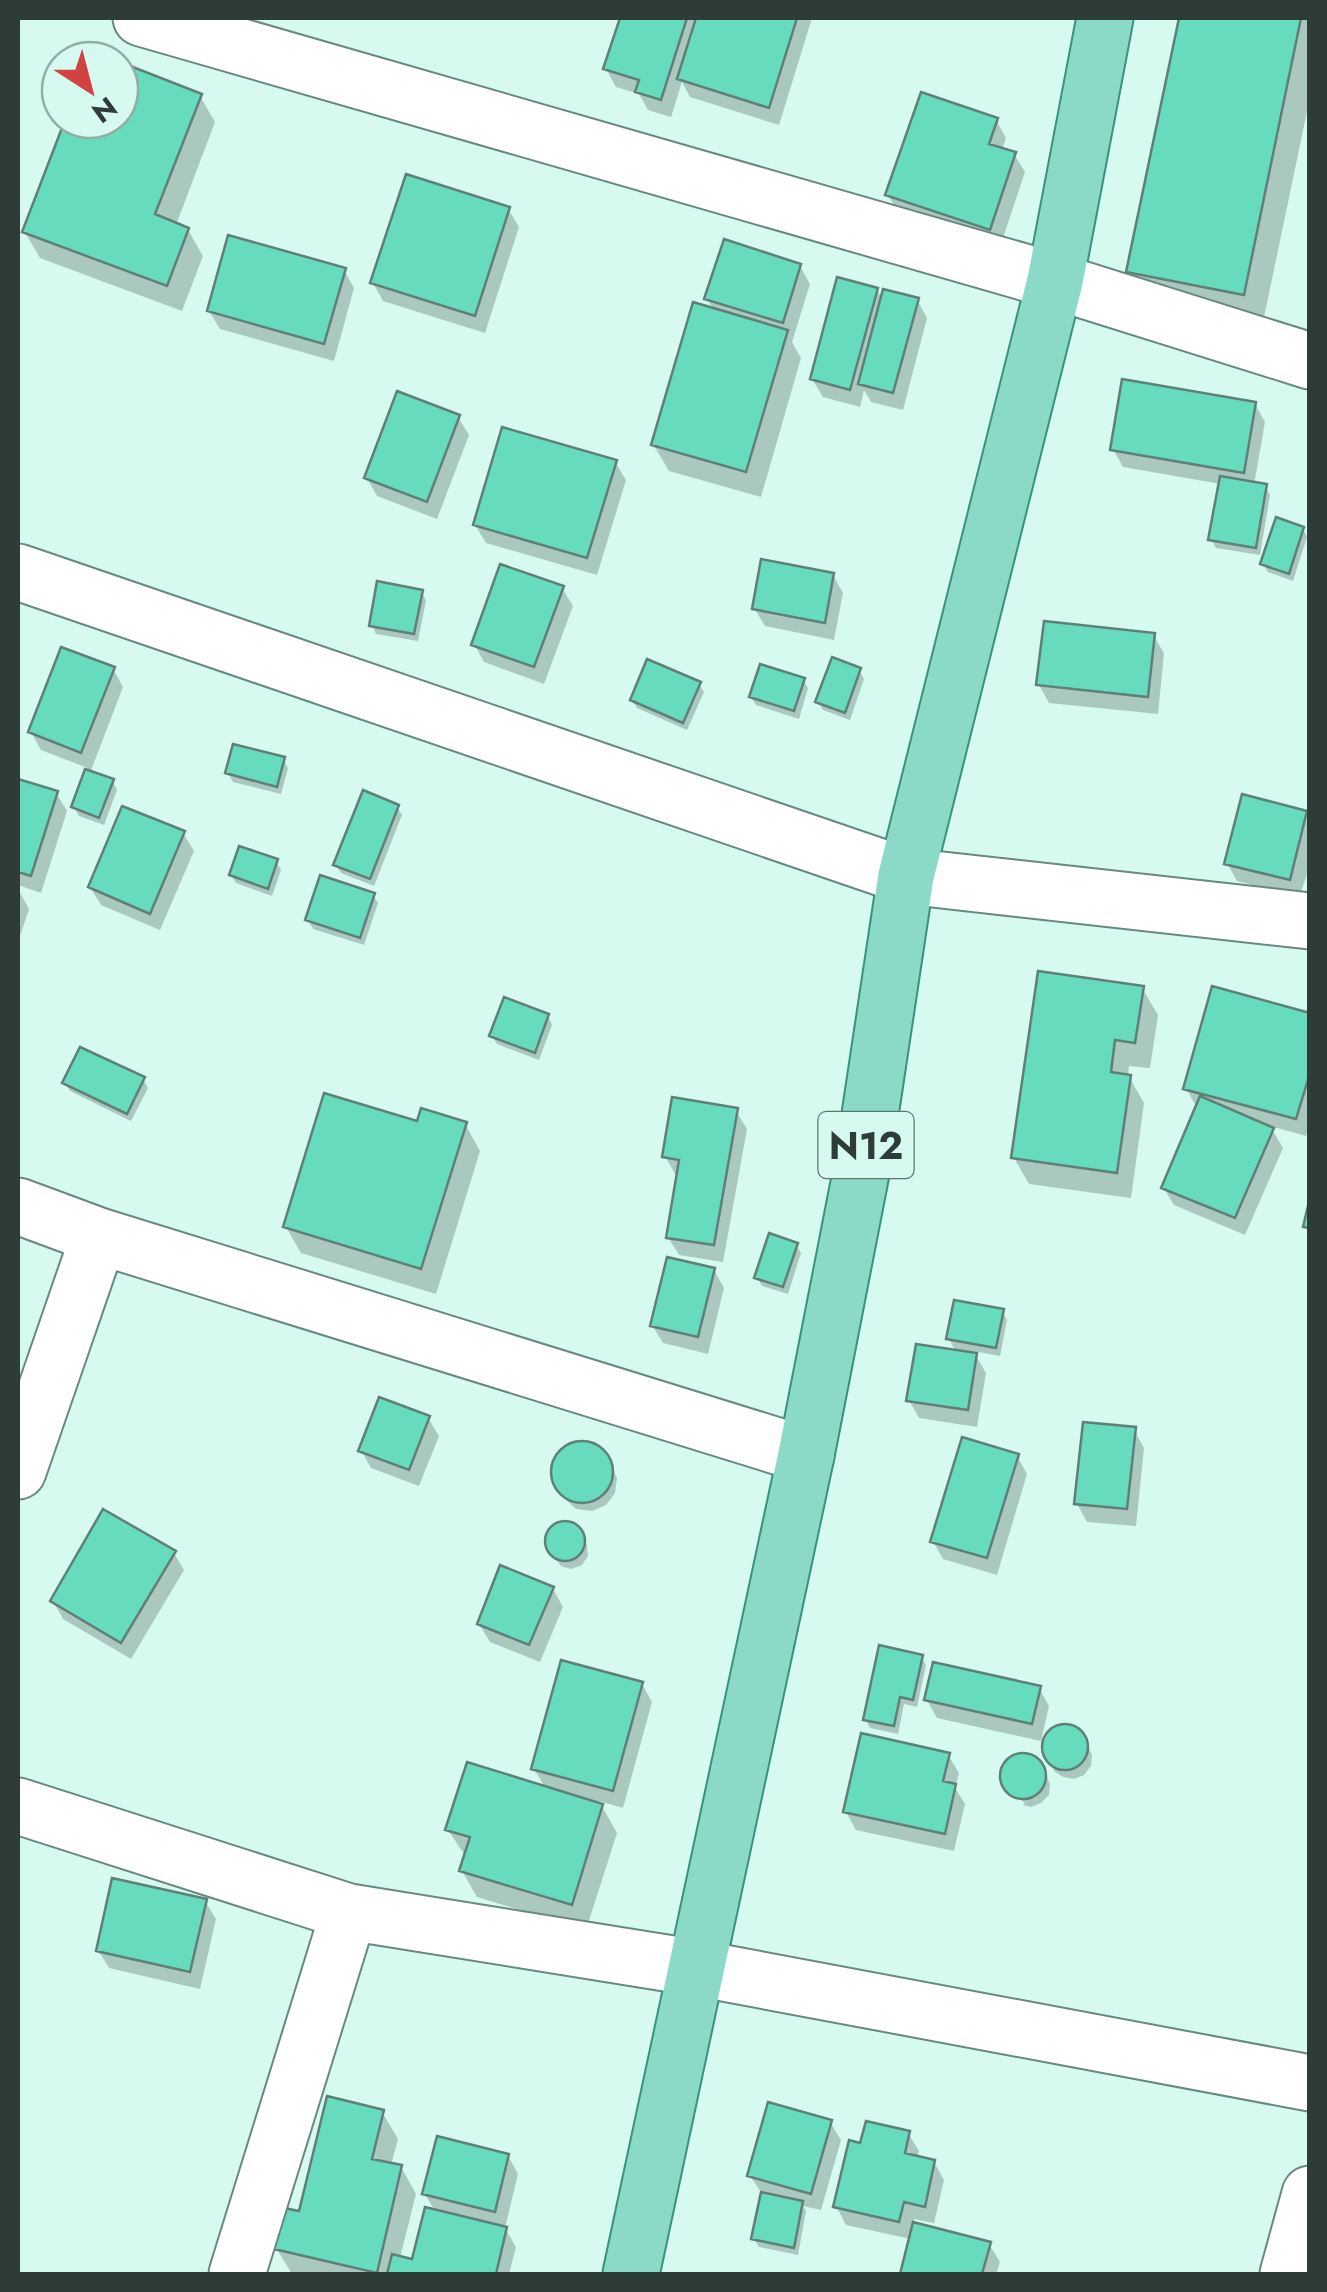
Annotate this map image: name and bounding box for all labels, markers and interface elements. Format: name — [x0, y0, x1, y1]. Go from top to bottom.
north arrow — [40, 40, 140, 140]
text: N — [83, 87, 125, 133]
road number: N12 — [818, 1112, 914, 1178]

